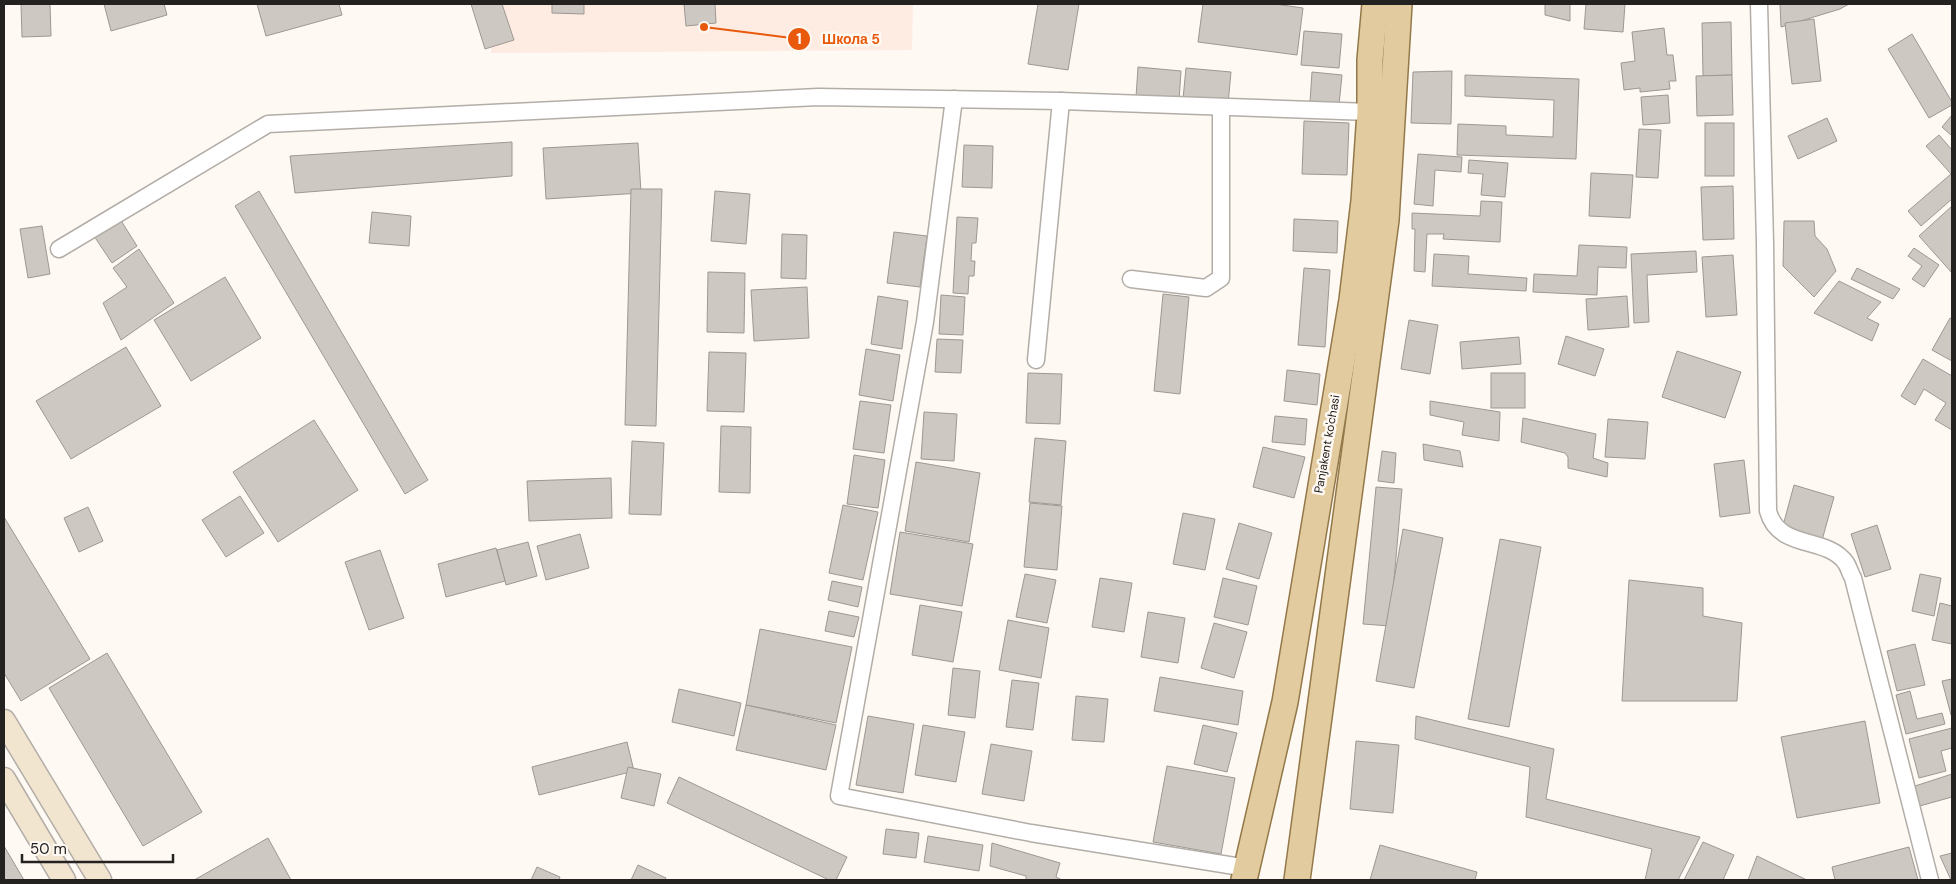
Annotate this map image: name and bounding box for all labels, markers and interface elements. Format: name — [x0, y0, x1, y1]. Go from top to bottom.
callout: Школа 5 — [787, 25, 889, 54]
text: 1 — [796, 29, 802, 49]
text: Школа 5 — [822, 30, 880, 48]
street label: Panjakent ko'chasi — [1310, 393, 1344, 494]
scale bar — [22, 832, 174, 864]
text: 50 m — [30, 839, 67, 859]

